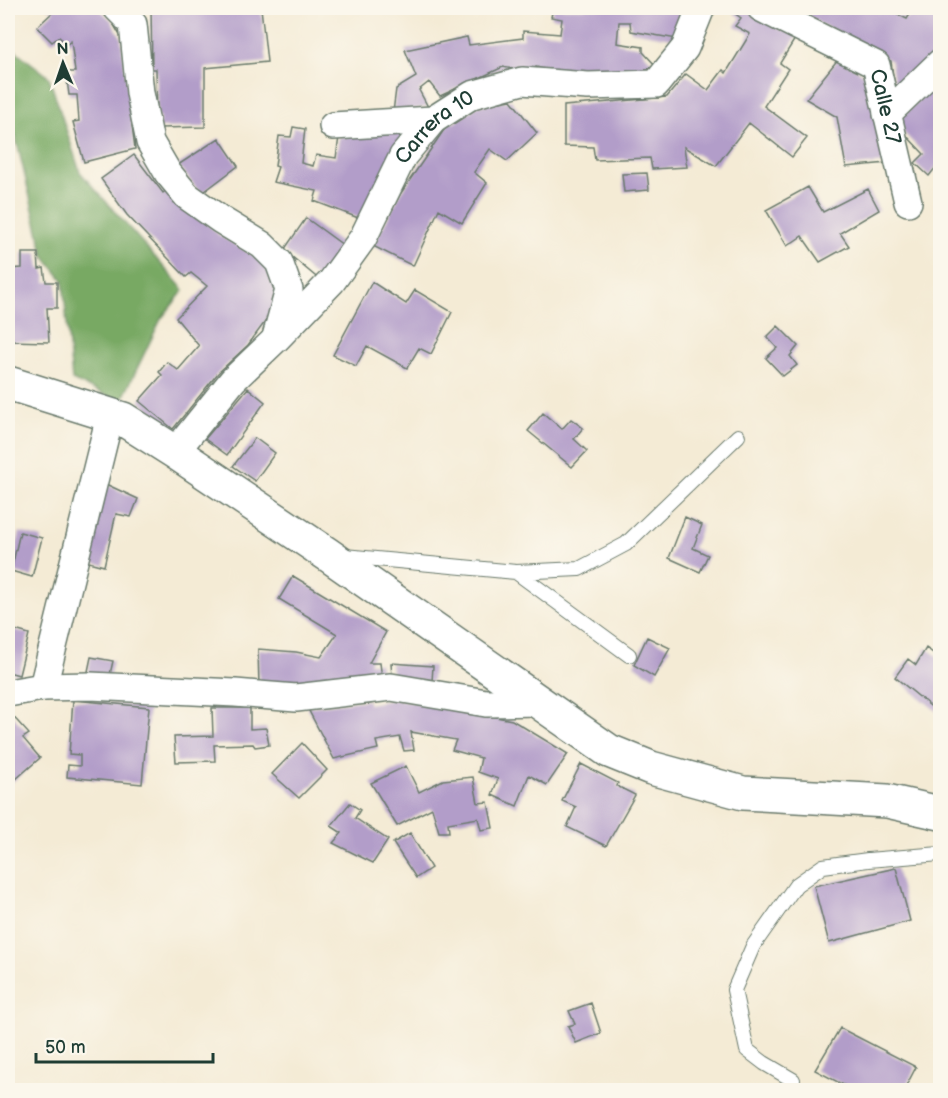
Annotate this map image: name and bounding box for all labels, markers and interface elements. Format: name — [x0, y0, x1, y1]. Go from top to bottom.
north arrow — [33, 33, 93, 93]
text: N — [56, 40, 69, 59]
street label: Calle 27 — [865, 66, 907, 147]
street label: Carrera 10 — [389, 85, 479, 169]
scale bar — [36, 1026, 213, 1064]
text: 50 m — [45, 1037, 86, 1058]

